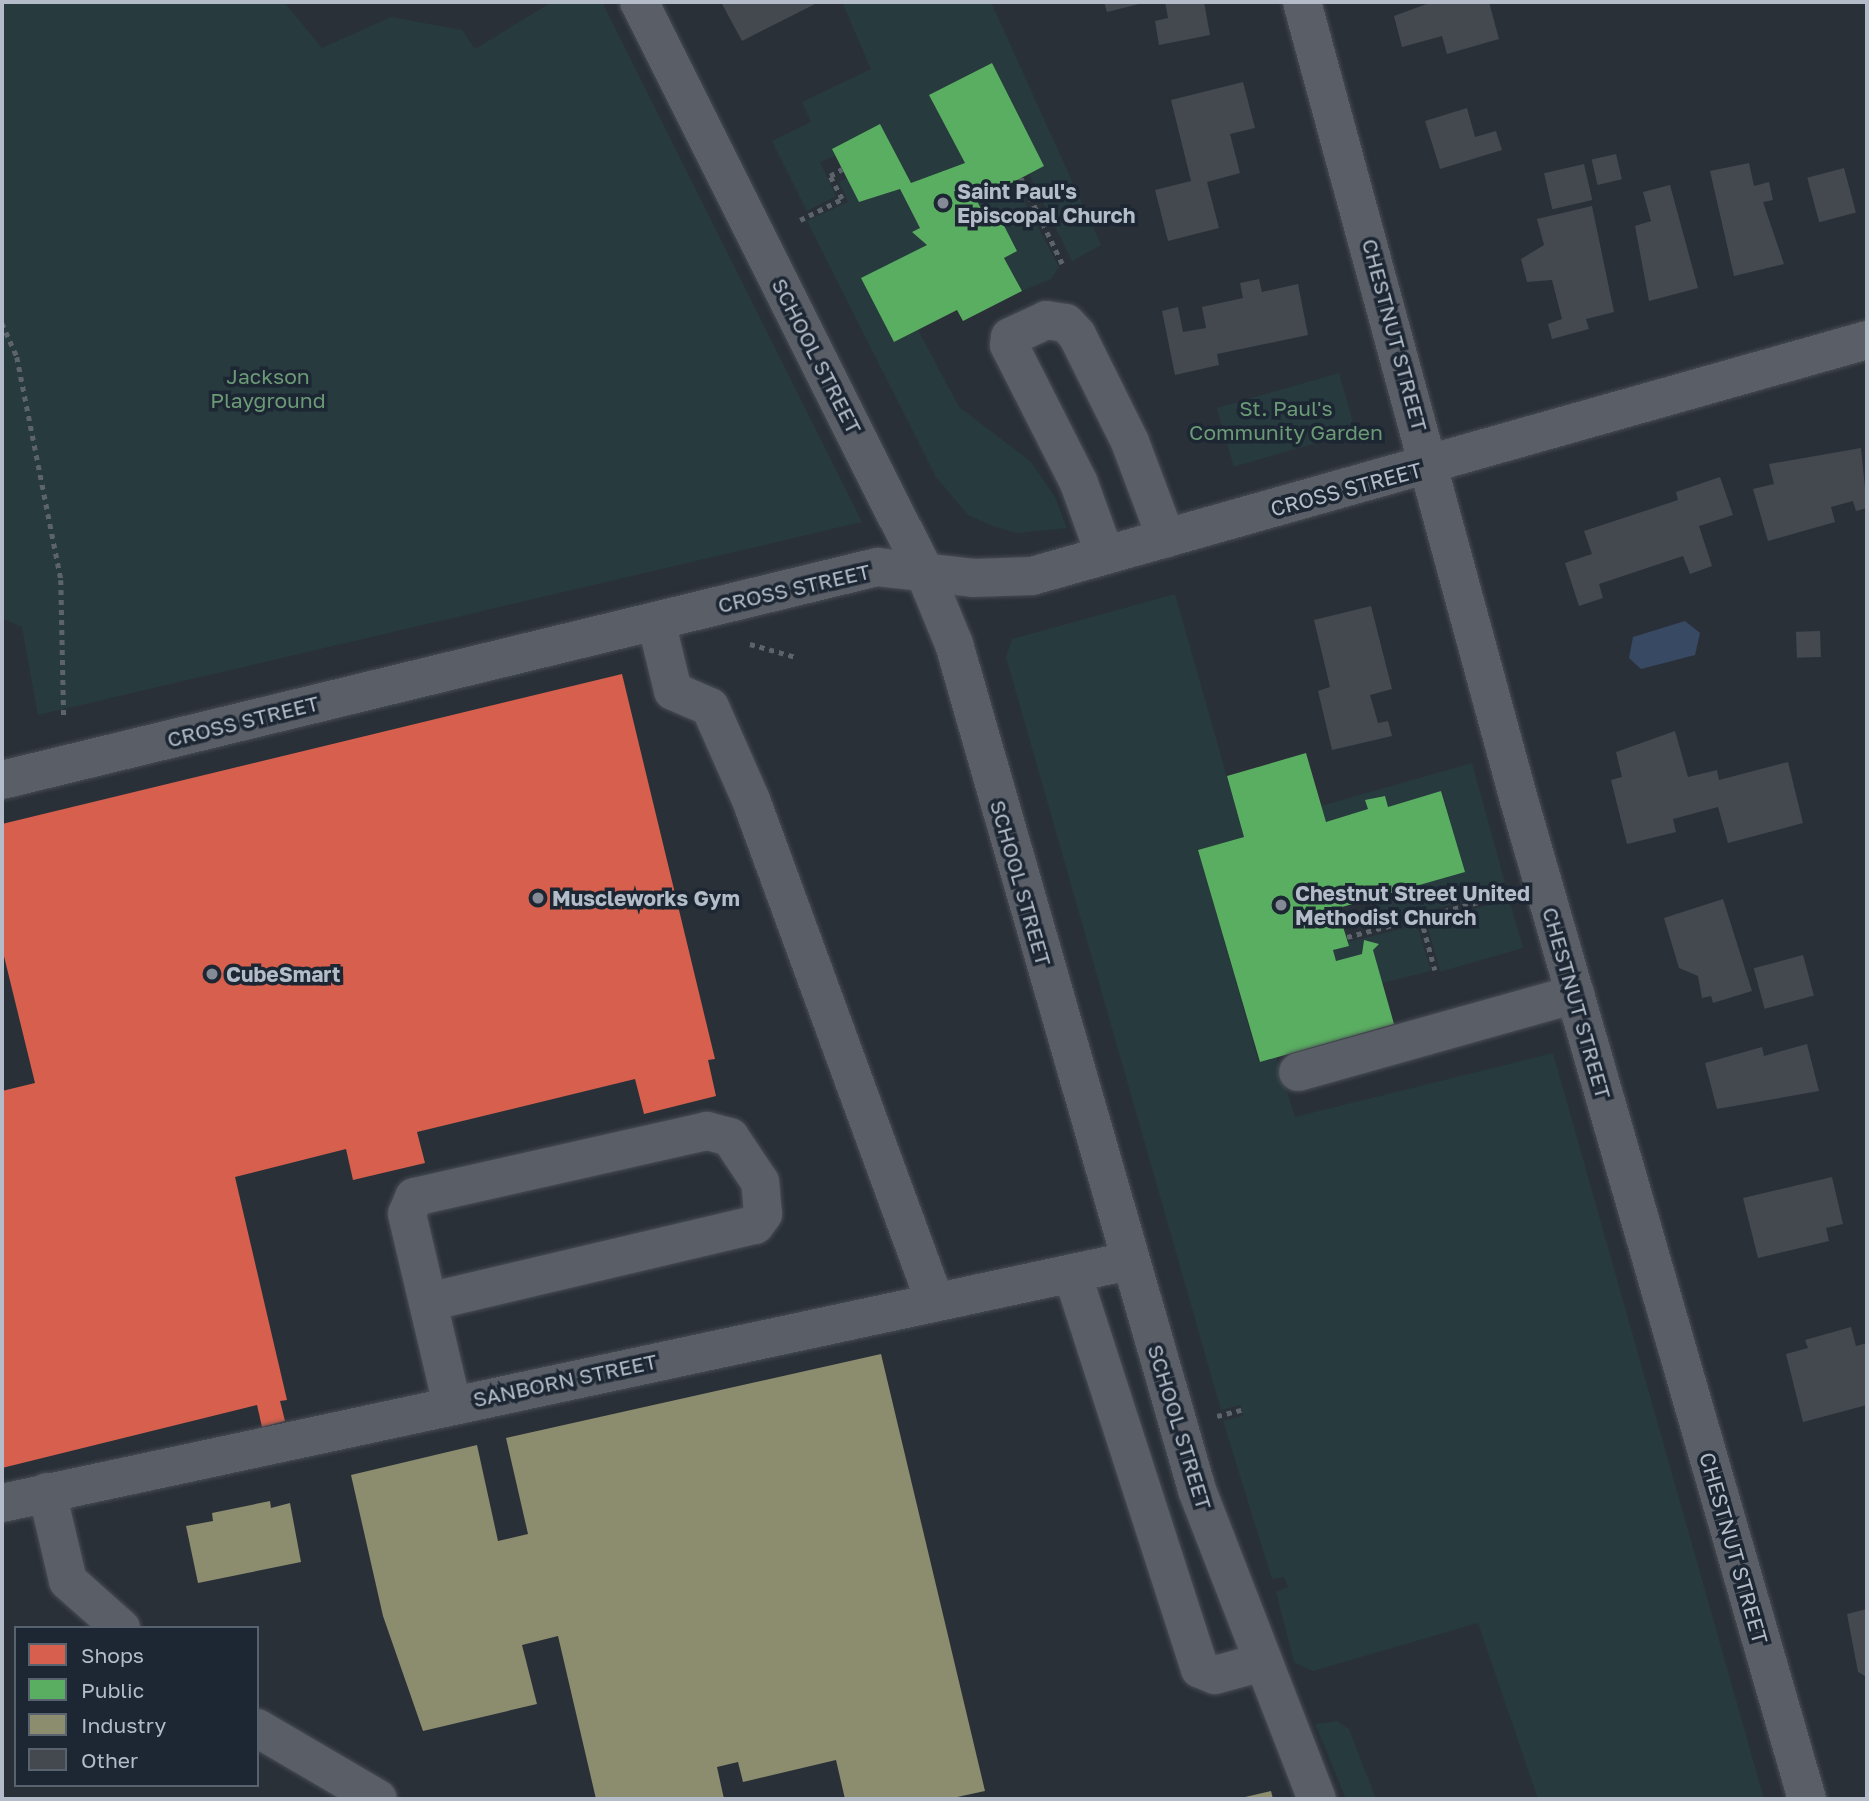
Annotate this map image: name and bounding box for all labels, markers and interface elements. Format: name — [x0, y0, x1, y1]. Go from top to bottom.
place label: Saint Paul's Episcopal Church — [957, 178, 1135, 228]
marker: Saint Paul's Episcopal Church — [935, 195, 951, 211]
street label: CHESTNUT STREET — [1357, 236, 1433, 434]
street label: SCHOOL STREET — [767, 274, 867, 438]
park label: Jackson Playground — [210, 363, 326, 413]
park label: St. Paul's Community Garden — [1189, 395, 1383, 445]
street label: CROSS STREET — [1268, 457, 1424, 521]
street label: CROSS STREET — [715, 558, 873, 618]
street label: CROSS STREET — [164, 690, 322, 752]
street label: SCHOOL STREET — [985, 797, 1057, 969]
place label: Chestnut Street United Methodist Church — [1295, 880, 1530, 930]
place label: Muscleworks Gym — [552, 885, 740, 911]
marker: Muscleworks Gym — [530, 890, 546, 906]
marker: Chestnut Street United Methodist Church — [1273, 897, 1289, 913]
street label: CHESTNUT STREET — [1538, 904, 1616, 1102]
place label: CubeSmart — [226, 961, 340, 987]
marker: CubeSmart — [204, 966, 220, 982]
street label: SCHOOL STREET — [1143, 1341, 1217, 1513]
street label: SANBORN STREET — [471, 1348, 659, 1412]
street label: CHESTNUT STREET — [1695, 1449, 1773, 1647]
legend — [14, 1626, 259, 1787]
text: Shops — [81, 1642, 144, 1668]
text: Public — [81, 1677, 144, 1703]
text: Industry — [81, 1712, 166, 1738]
text: Other — [81, 1747, 138, 1773]

